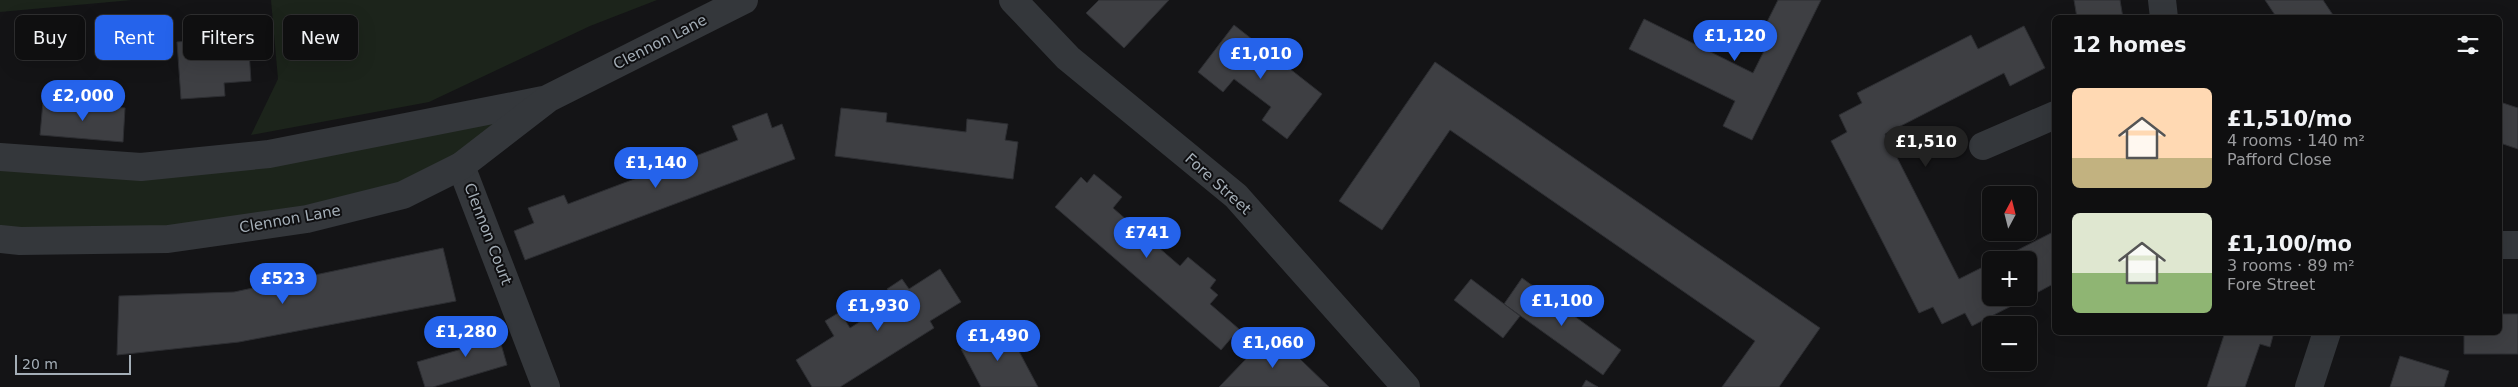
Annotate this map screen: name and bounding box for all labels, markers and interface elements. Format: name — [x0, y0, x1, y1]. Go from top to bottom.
street label: Clennon Lane — [610, 11, 710, 73]
chip: Buy — [15, 15, 85, 60]
chip: Rent — [95, 15, 173, 60]
chip: Filters — [183, 15, 273, 60]
chip: New — [283, 15, 358, 60]
pin: £1,120 — [1694, 20, 1776, 62]
text: £1,120 — [1704, 26, 1766, 45]
icon: filters — [2454, 31, 2482, 59]
text: 12 homes — [2072, 33, 2187, 57]
pin: £1,010 — [1220, 38, 1302, 80]
text: £1,010 — [1230, 44, 1292, 63]
pin: £2,000 — [42, 80, 124, 122]
text: £2,000 — [52, 86, 114, 105]
text: £1,510/mo — [2227, 107, 2352, 131]
icon: home — [2112, 108, 2172, 168]
pin: £1,510 — [1885, 126, 1967, 168]
text: 4 rooms · 140 m² — [2227, 131, 2365, 150]
text: £1,510 — [1895, 132, 1957, 151]
pin: £1,140 — [615, 146, 697, 189]
street label: Fore Street — [1181, 150, 1255, 218]
text: Pafford Close — [2227, 150, 2332, 169]
text: £1,140 — [625, 153, 687, 172]
street label: Clennon Court — [460, 181, 516, 288]
north arrow — [1982, 186, 2038, 241]
map controls — [1982, 186, 2037, 371]
street label: Clennon Lane — [238, 201, 342, 237]
pin: £741 — [1117, 216, 1177, 259]
text: £741 — [1125, 223, 1169, 242]
text: £1,100/mo — [2227, 232, 2352, 256]
icon: home — [2112, 233, 2172, 293]
button: + — [1982, 251, 2037, 306]
text: 3 rooms · 89 m² — [2227, 256, 2355, 275]
pin: £523 — [253, 262, 313, 305]
text: £523 — [261, 269, 305, 288]
text: Fore Street — [2227, 275, 2315, 294]
pin: £1,100 — [1521, 284, 1603, 327]
pin: £1,930 — [837, 290, 919, 332]
text: £1,100 — [1531, 291, 1593, 310]
text: £1,930 — [847, 296, 909, 315]
pin: £1,280 — [425, 316, 507, 358]
button: − — [1982, 316, 2037, 371]
pin: £1,490 — [957, 320, 1039, 362]
text: £1,280 — [435, 322, 497, 341]
text: £1,490 — [967, 326, 1029, 345]
pin: £1,060 — [1232, 326, 1314, 369]
text: £1,060 — [1242, 333, 1304, 352]
scale bar — [15, 352, 131, 375]
text: 20 m — [22, 356, 58, 372]

